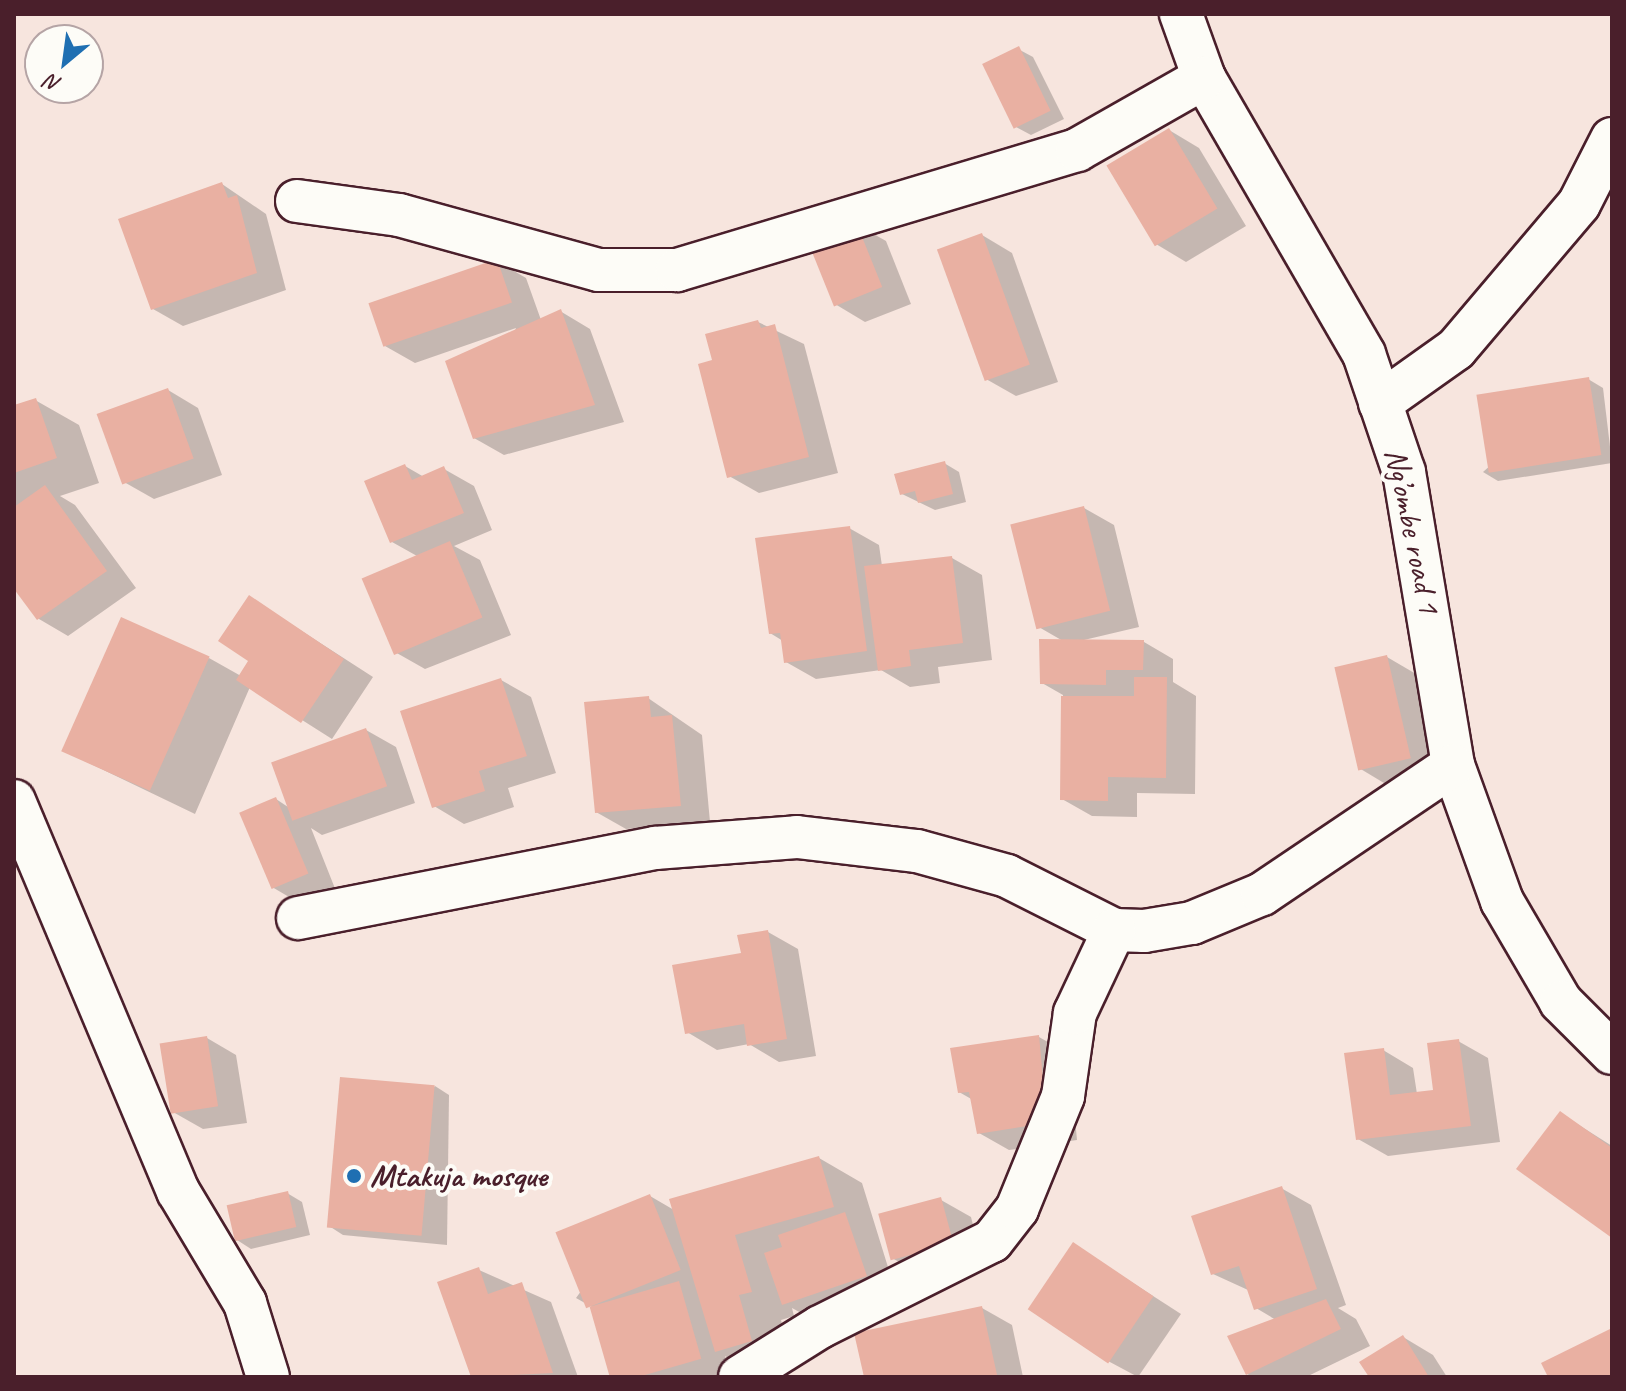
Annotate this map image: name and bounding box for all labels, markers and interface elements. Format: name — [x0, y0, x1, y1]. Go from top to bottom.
north arrow — [24, 24, 104, 104]
text: N — [41, 68, 66, 99]
street label: Ng’ombe road 1 — [1376, 446, 1448, 616]
place label: Mtakuja mosque — [370, 1157, 547, 1195]
marker: Mtakuja mosque — [345, 1167, 363, 1185]

